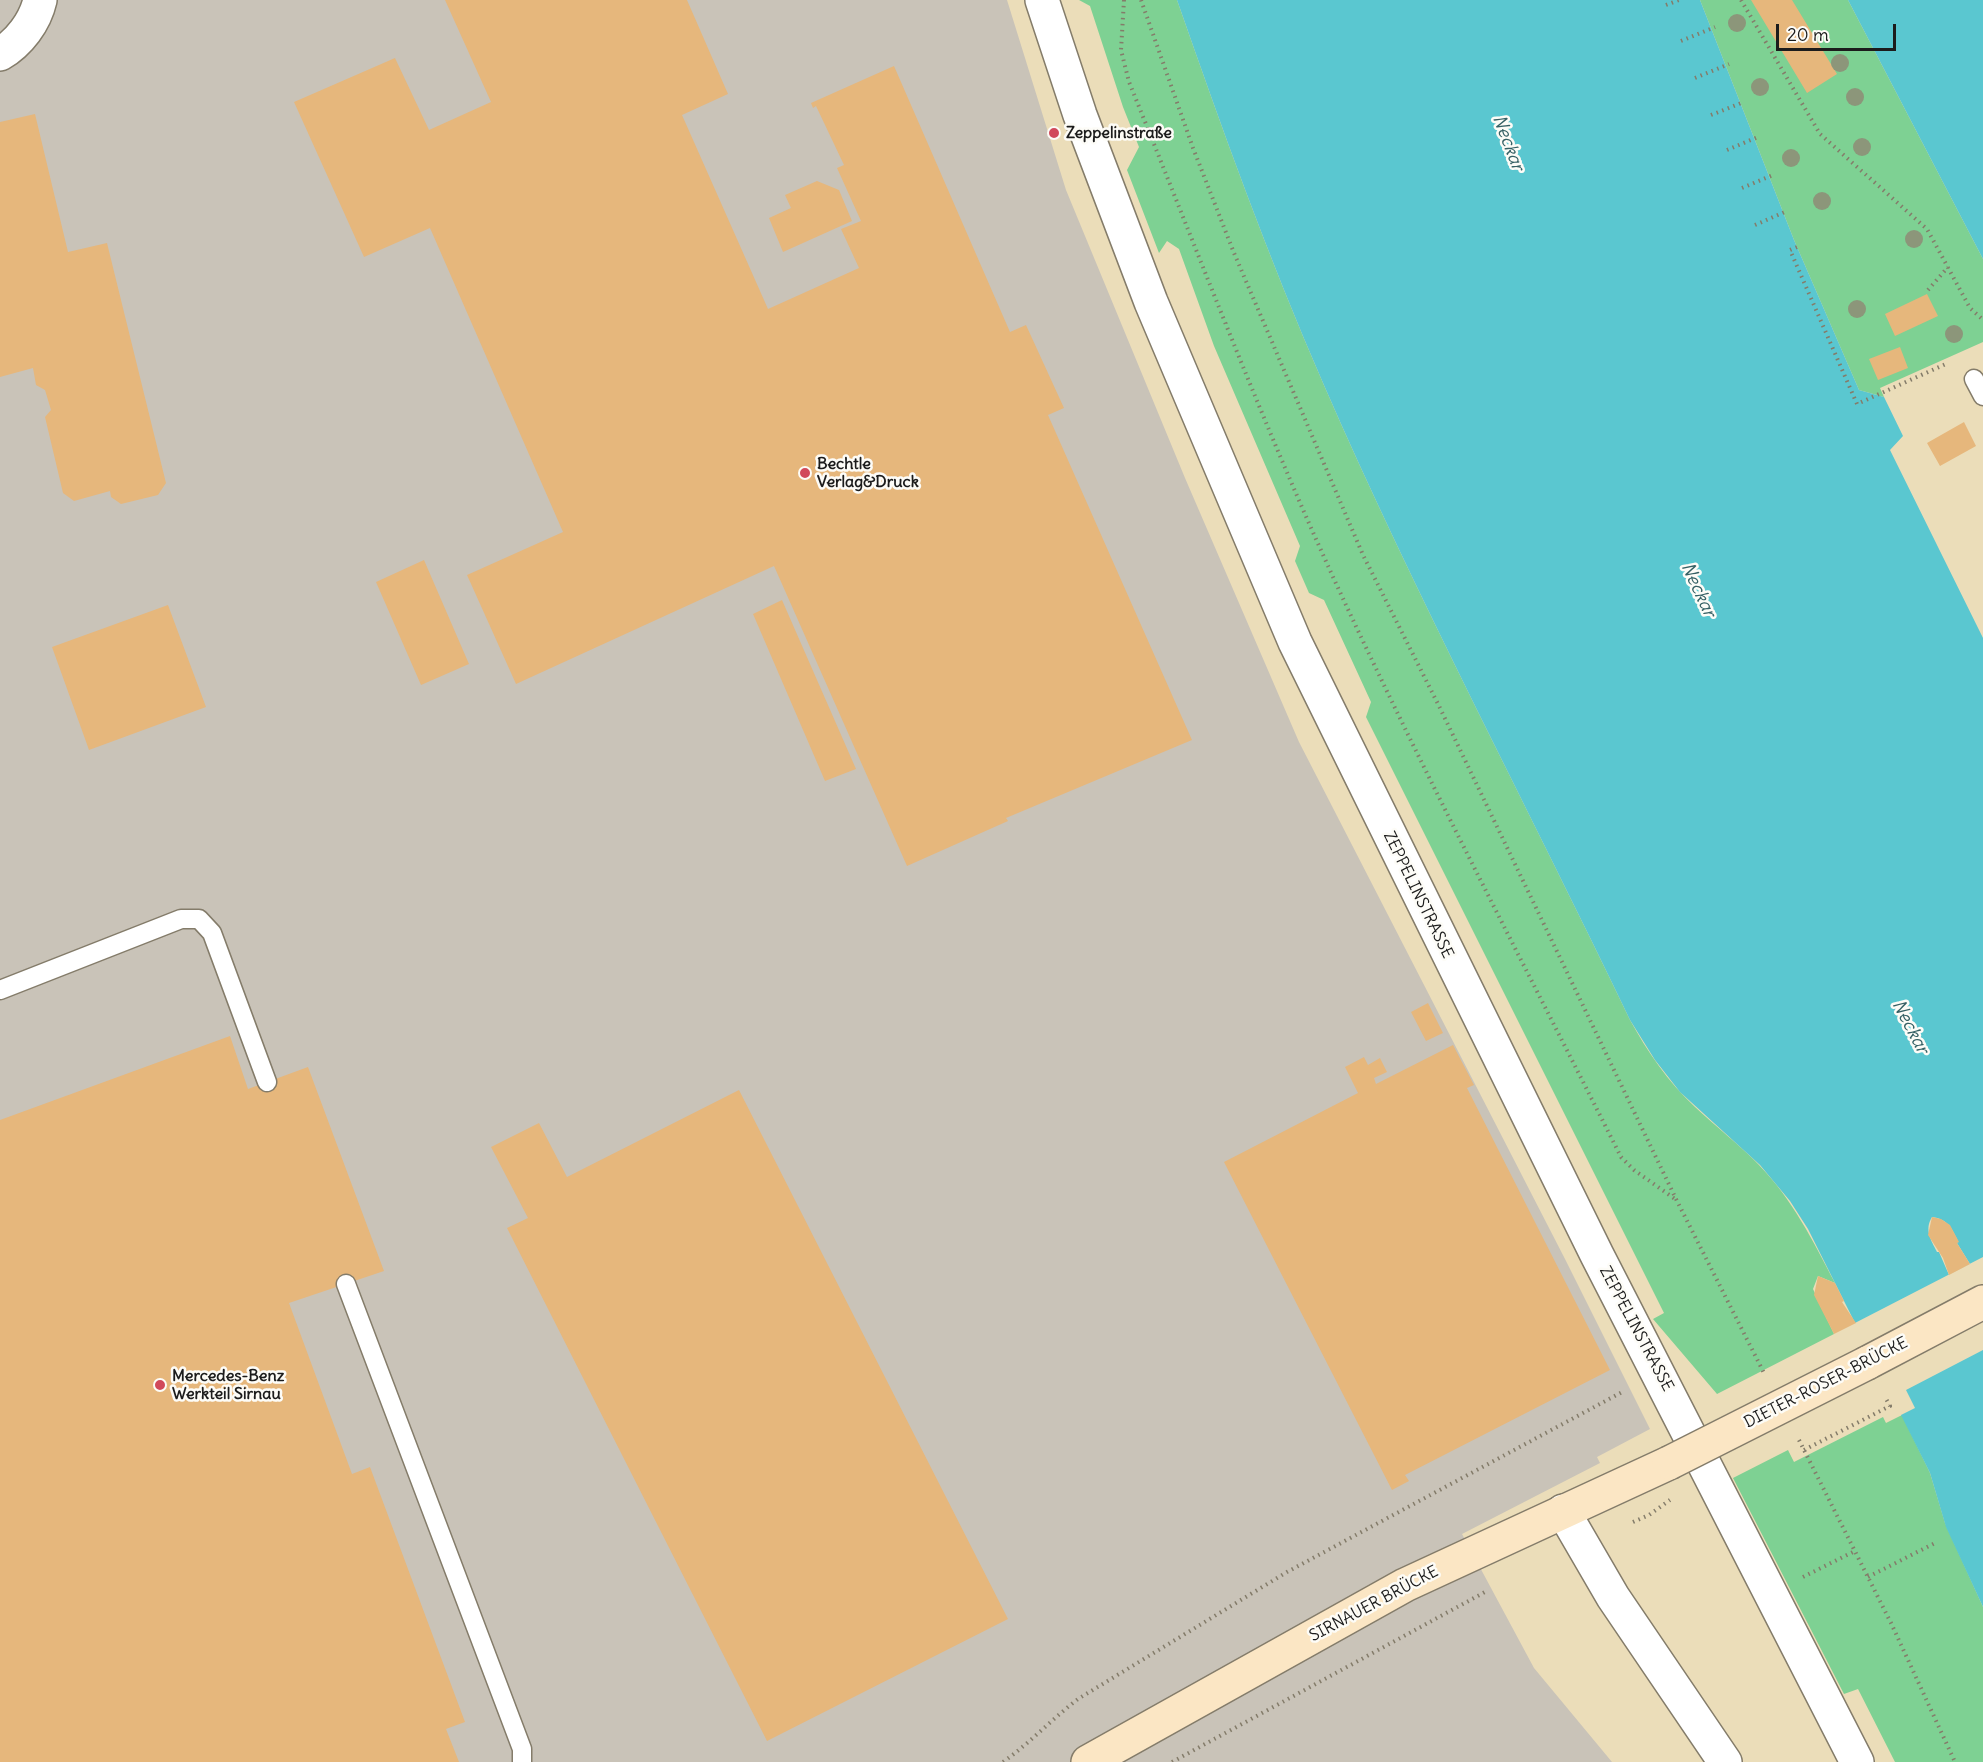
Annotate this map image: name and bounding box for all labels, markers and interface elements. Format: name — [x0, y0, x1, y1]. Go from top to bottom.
scale bar — [1779, 12, 1899, 50]
text: 20 m — [1787, 23, 1829, 46]
water label: Neckar — [1488, 112, 1528, 174]
place label: Zeppelinstraße — [1066, 123, 1172, 143]
marker: Zeppelinstraße — [1047, 126, 1061, 140]
place label: Bechtle Verlag&Druck — [817, 454, 919, 492]
marker: Bechtle Verlag&Druck — [798, 466, 812, 480]
water label: Neckar — [1676, 559, 1720, 621]
street label: ZEPPELINSTRASSE — [1379, 828, 1457, 962]
water label: Neckar — [1887, 996, 1933, 1058]
street label: ZEPPELINSTRASSE — [1595, 1263, 1677, 1395]
street label: DIETER-ROSER-BRÜCKE — [1741, 1333, 1911, 1433]
place label: Mercedes-Benz Werkteil Sirnau — [172, 1366, 284, 1404]
marker: Mercedes-Benz Werkteil Sirnau — [153, 1378, 167, 1392]
street label: SIRNAUER BRÜCKE — [1306, 1562, 1442, 1646]

